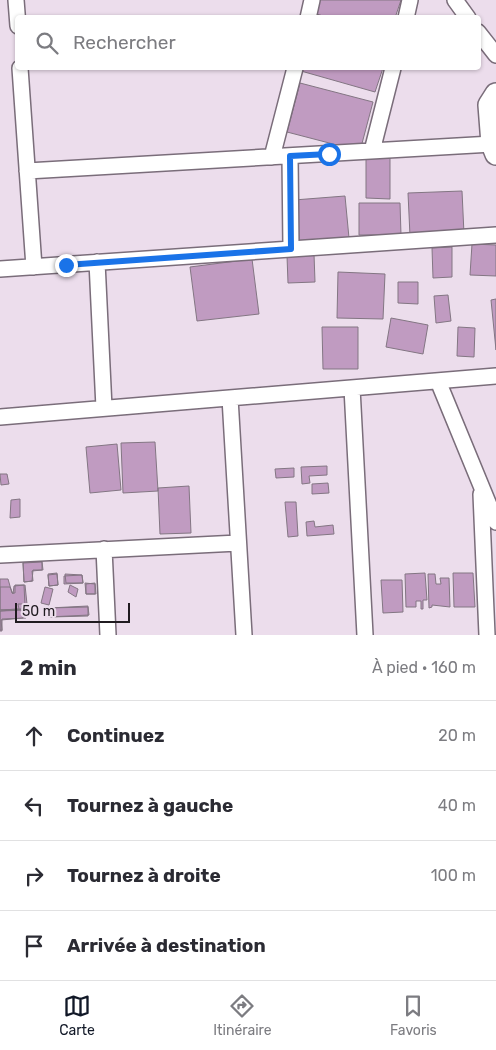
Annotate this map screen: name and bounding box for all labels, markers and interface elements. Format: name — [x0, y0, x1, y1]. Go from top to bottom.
search box — [15, 15, 481, 70]
icon: search — [33, 29, 61, 57]
text: Rechercher — [73, 31, 176, 54]
route start — [318, 143, 341, 166]
route end — [55, 254, 78, 277]
scale bar — [15, 600, 130, 623]
text: 50 m — [22, 603, 55, 620]
text: 2 min — [20, 655, 77, 680]
text: À pied · 160 m — [372, 658, 476, 677]
icon: ahead — [20, 722, 48, 750]
text: Continuez — [67, 724, 165, 747]
text: 20 m — [438, 726, 476, 745]
icon: left — [20, 792, 48, 820]
text: Tournez à gauche — [67, 794, 233, 817]
text: 40 m — [438, 796, 476, 815]
icon: right — [20, 862, 48, 890]
text: Tournez à droite — [67, 864, 221, 887]
text: 100 m — [431, 866, 476, 885]
icon: arrive — [20, 932, 48, 960]
text: Arrivée à destination — [67, 934, 266, 957]
tab: Carte — [59, 992, 95, 1039]
tab: Itinéraire — [213, 992, 272, 1039]
tab: Favoris — [390, 992, 437, 1039]

